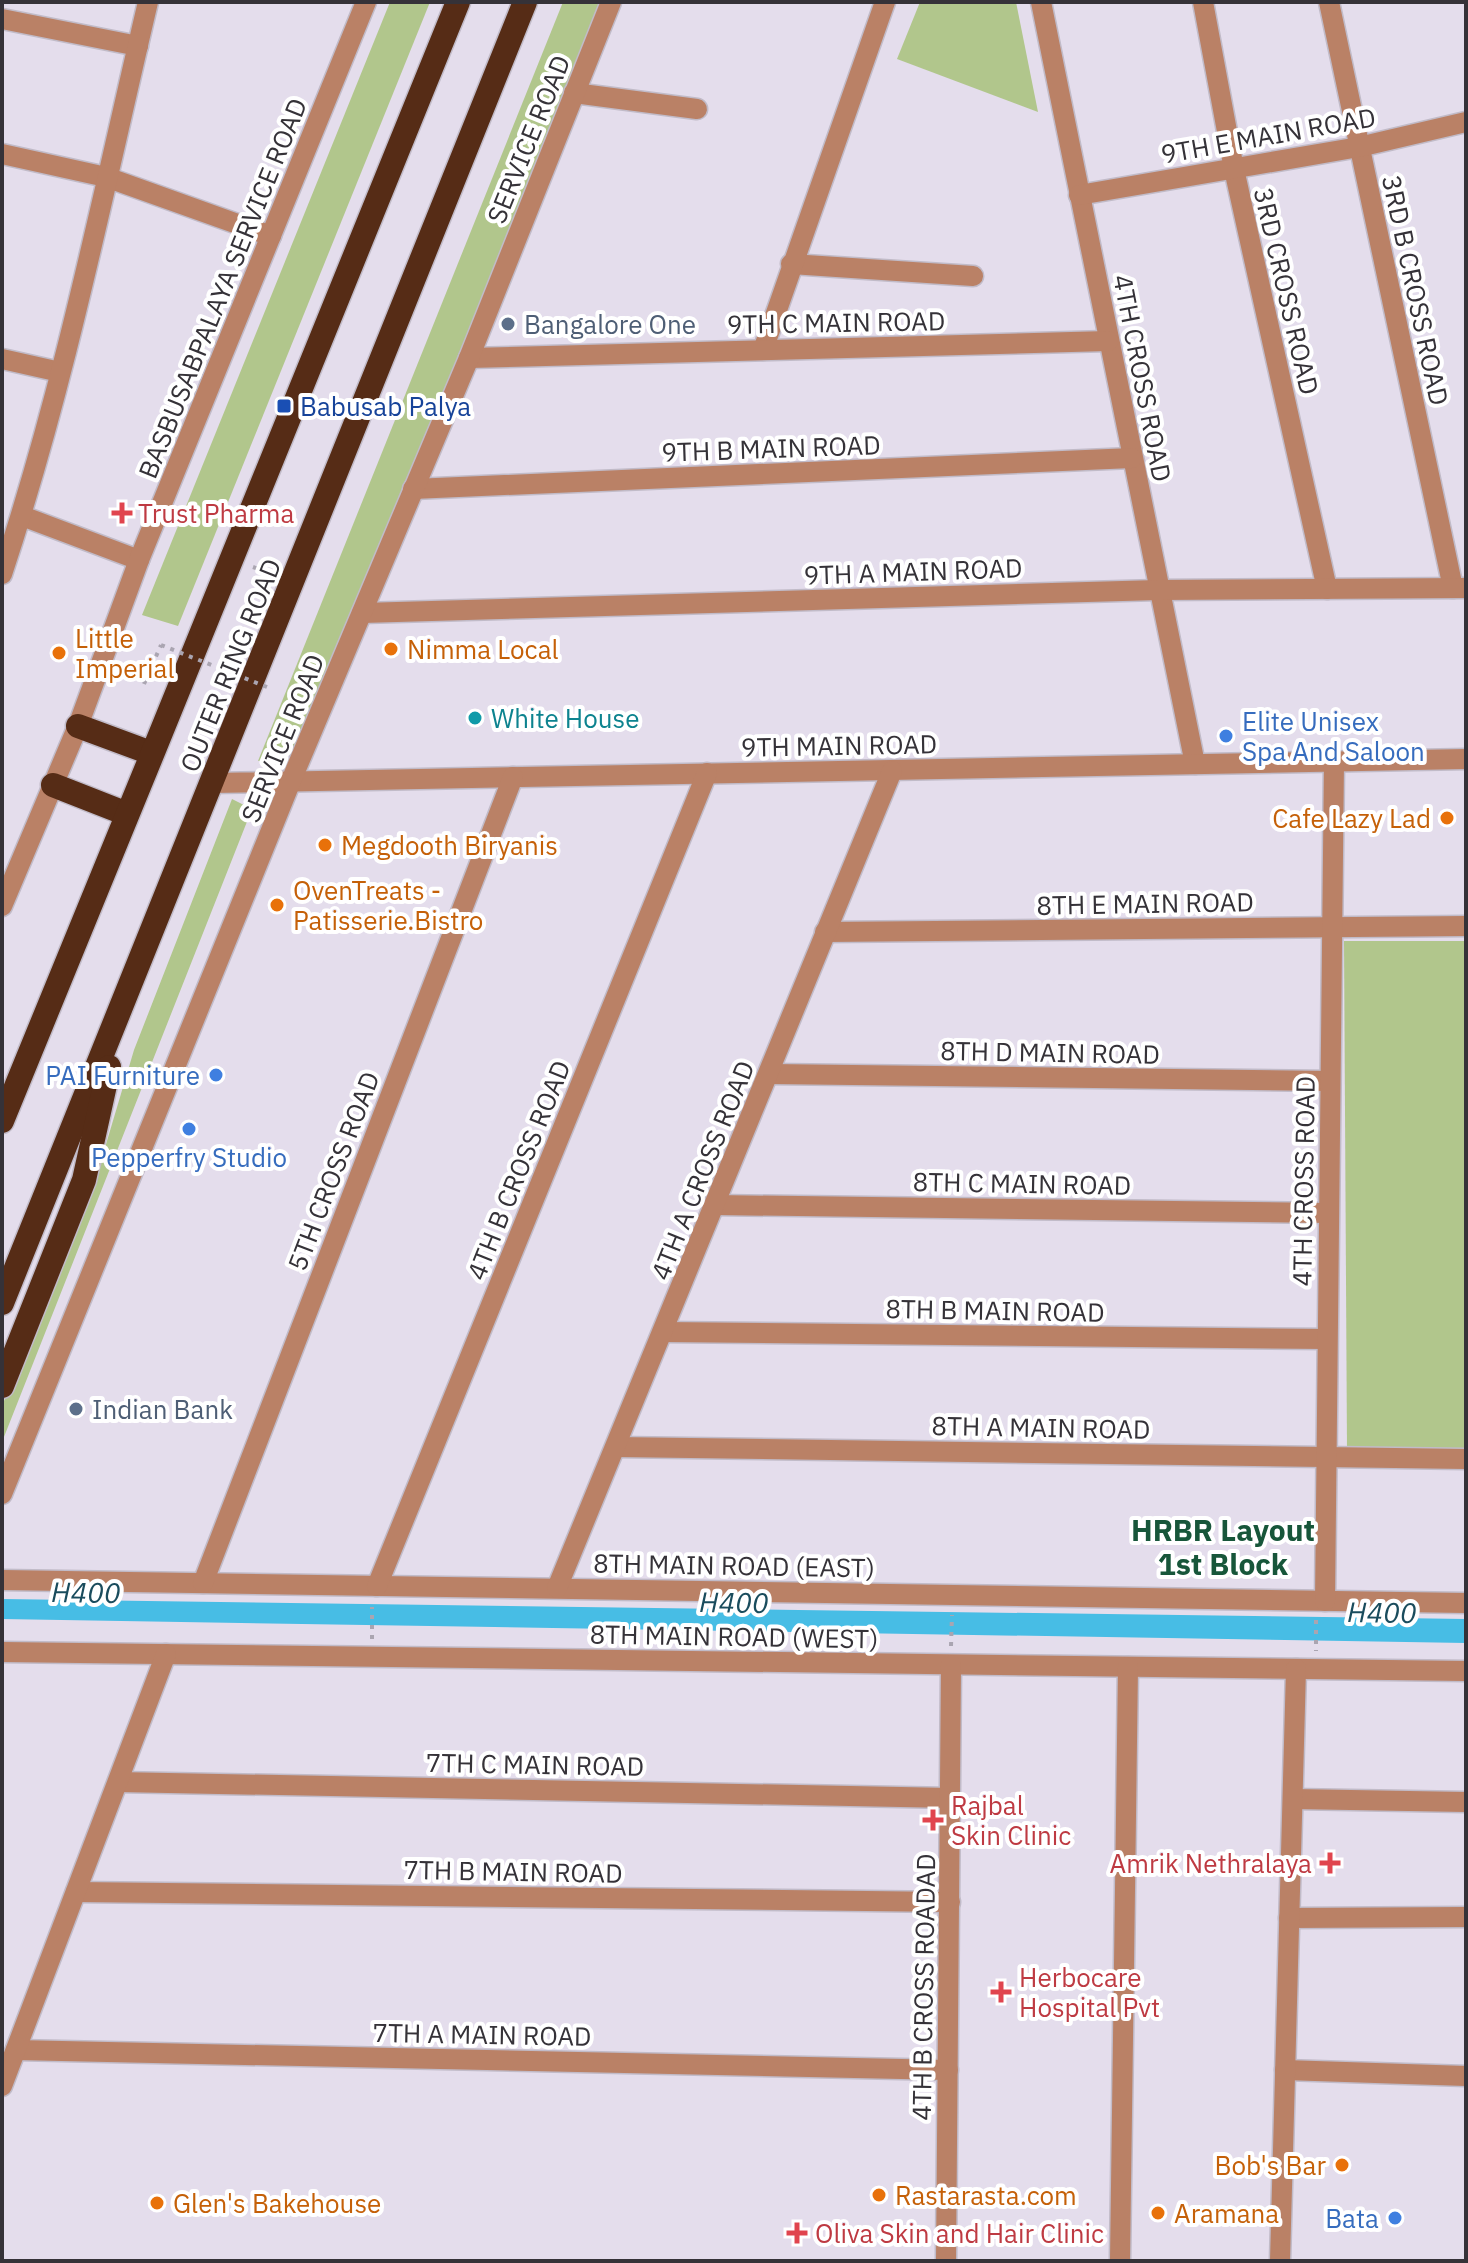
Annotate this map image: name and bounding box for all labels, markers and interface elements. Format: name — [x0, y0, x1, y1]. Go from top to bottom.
street label: SERVICE ROAD — [479, 50, 577, 228]
street label: BASBUSABPALAYA SERVICE ROAD — [130, 93, 314, 483]
street label: 9TH E MAIN ROAD — [1158, 99, 1378, 171]
street label: 3RD B CROSS ROAD — [1375, 172, 1457, 408]
street label: 3RD CROSS ROAD — [1247, 184, 1327, 398]
street label: 4TH CROSS ROAD — [1106, 271, 1180, 485]
street label: 9TH C MAIN ROAD — [726, 303, 946, 341]
place label: Bangalore One — [524, 307, 696, 341]
marker: Bangalore One — [499, 315, 517, 333]
place label: Babusab Palya — [300, 389, 471, 423]
marker: Babusab Palya — [275, 397, 293, 415]
street label: 9TH B MAIN ROAD — [661, 427, 881, 469]
place label: Trust Pharma — [138, 496, 294, 530]
marker: Trust Pharma — [113, 504, 131, 522]
street label: 9TH A MAIN ROAD — [803, 550, 1023, 592]
street label: OUTER RING ROAD — [172, 553, 288, 777]
place label: Little Imperial — [75, 621, 174, 685]
place label: Nimma Local — [407, 632, 559, 666]
marker: Nimma Local — [382, 640, 400, 658]
marker: Little Imperial — [50, 644, 68, 662]
street label: SERVICE ROAD — [233, 649, 331, 827]
place label: White House — [491, 701, 640, 735]
place label: Elite Unisex Spa And Saloon — [1242, 704, 1425, 768]
marker: White House — [466, 709, 484, 727]
street label: 9TH MAIN ROAD — [741, 726, 937, 764]
marker: Elite Unisex Spa And Saloon — [1217, 727, 1235, 745]
place label: Cafe Lazy Lad — [1272, 801, 1431, 835]
marker: Cafe Lazy Lad — [1438, 809, 1456, 827]
place label: Megdooth Biryanis — [341, 828, 558, 862]
marker: Megdooth Biryanis — [316, 836, 334, 854]
place label: OvenTreats - Patisserie.Bistro — [293, 873, 483, 937]
street label: 8TH E MAIN ROAD — [1036, 884, 1254, 922]
marker: OvenTreats - Patisserie.Bistro — [268, 896, 286, 914]
street label: 8TH D MAIN ROAD — [940, 1033, 1160, 1071]
street label: 4TH B CROSS ROAD — [458, 1055, 578, 1285]
street label: 4TH A CROSS ROAD — [643, 1055, 761, 1285]
place label: PAI Furniture — [45, 1058, 200, 1092]
marker: PAI Furniture — [207, 1066, 225, 1084]
street label: 5TH CROSS ROAD — [279, 1067, 387, 1275]
street label: 4TH CROSS ROAD — [1284, 1075, 1322, 1287]
marker: Pepperfry Studio — [180, 1120, 198, 1138]
place label: Pepperfry Studio — [91, 1140, 287, 1174]
street label: 8TH C MAIN ROAD — [912, 1164, 1132, 1202]
street label: 8TH B MAIN ROAD — [885, 1291, 1105, 1329]
place label: Indian Bank — [92, 1392, 233, 1426]
marker: Indian Bank — [67, 1400, 85, 1418]
street label: 8TH A MAIN ROAD — [931, 1408, 1151, 1446]
district label: HRBR Layout 1st Block — [1131, 1510, 1315, 1583]
street label: 8TH MAIN ROAD (EAST) — [593, 1546, 875, 1584]
water label: H400 — [51, 1573, 121, 1611]
water label: H400 — [699, 1583, 769, 1621]
water label: H400 — [1347, 1593, 1417, 1631]
street label: 8TH MAIN ROAD (WEST) — [589, 1616, 879, 1656]
street label: 7TH C MAIN ROAD — [425, 1745, 645, 1783]
place label: Rajbal Skin Clinic — [951, 1788, 1071, 1852]
marker: Rajbal Skin Clinic — [922, 1809, 944, 1831]
place label: Amrik Nethralaya — [1110, 1846, 1312, 1880]
street label: 7TH B MAIN ROAD — [403, 1852, 623, 1890]
marker: Amrik Nethralaya — [1319, 1852, 1341, 1874]
street label: 4TH B CROSS ROADAD — [904, 1853, 942, 2121]
place label: Herbocare Hospital Pvt — [1019, 1960, 1160, 2024]
marker: Herbocare Hospital Pvt — [990, 1981, 1012, 2003]
street label: 7TH A MAIN ROAD — [372, 2015, 592, 2053]
place label: Bob's Bar — [1214, 2148, 1326, 2182]
marker: Bob's Bar — [1333, 2156, 1351, 2174]
place label: Rastarasta.com — [895, 2178, 1077, 2212]
place label: Glen's Bakehouse — [173, 2186, 381, 2220]
marker: Rastarasta.com — [870, 2186, 888, 2204]
marker: Glen's Bakehouse — [148, 2194, 166, 2212]
place label: Aramana — [1174, 2196, 1279, 2230]
place label: Bata — [1325, 2201, 1379, 2235]
marker: Aramana — [1149, 2204, 1167, 2222]
marker: Bata — [1386, 2209, 1404, 2227]
place label: Oliva Skin and Hair Clinic — [815, 2216, 1104, 2250]
marker: Oliva Skin and Hair Clinic — [786, 2222, 808, 2244]

